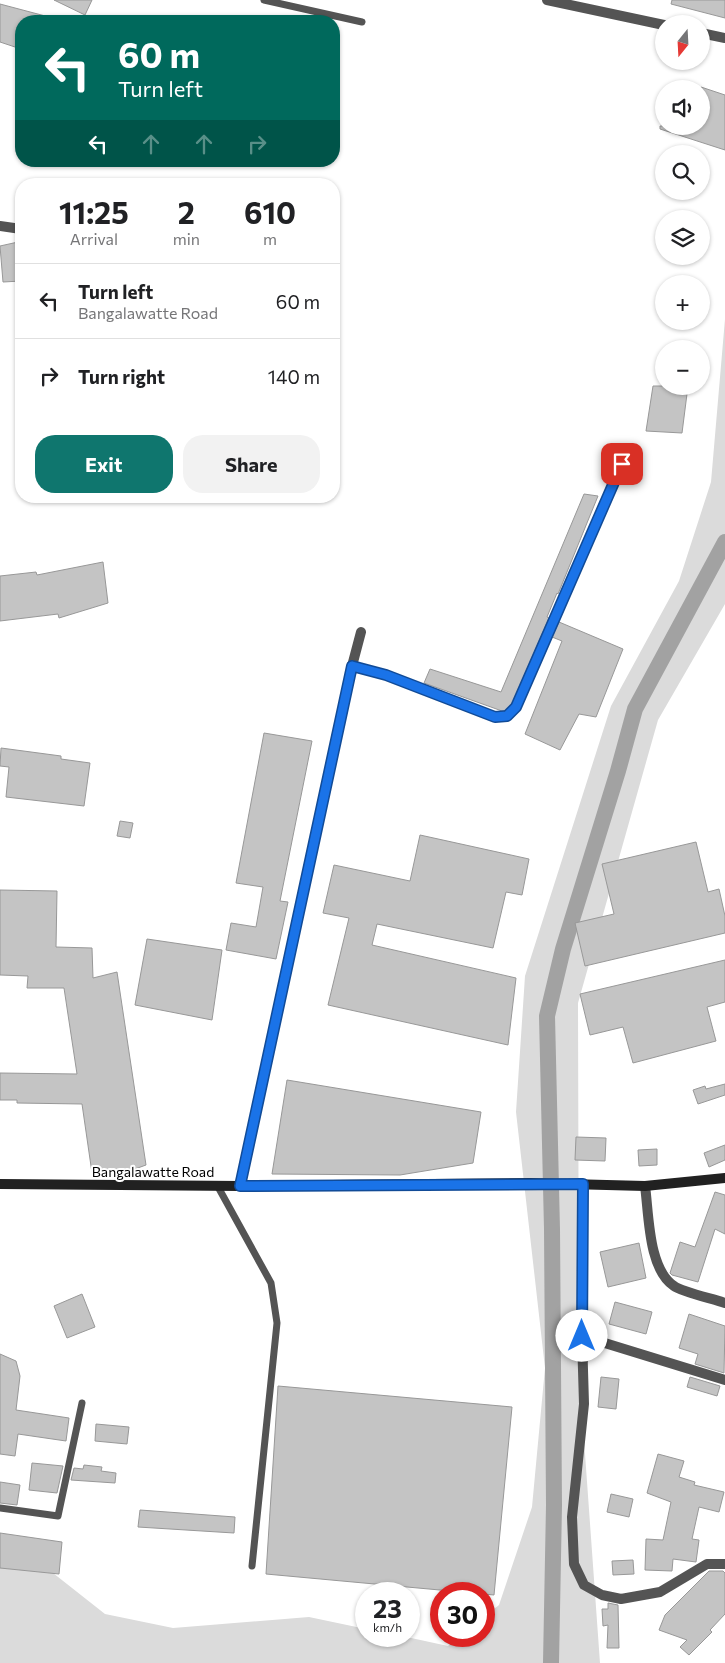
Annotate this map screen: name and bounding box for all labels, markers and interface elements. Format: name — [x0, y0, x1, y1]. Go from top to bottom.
north arrow — [655, 15, 710, 70]
map controls — [655, 15, 710, 395]
text: 60 m — [118, 32, 200, 75]
icon: left — [35, 35, 100, 100]
text: Turn left — [118, 75, 203, 102]
button: sound — [655, 80, 710, 135]
icon: left — [84, 130, 112, 158]
icon: ahead — [137, 130, 165, 158]
icon: ahead — [190, 130, 218, 158]
icon: right — [243, 130, 271, 158]
button: search — [655, 145, 710, 200]
text: 11:25 — [59, 193, 129, 230]
text: 2 — [178, 193, 195, 230]
text: 610 — [244, 193, 296, 230]
button: layers — [655, 210, 710, 265]
text: Arrival — [70, 229, 118, 248]
text: min — [173, 229, 200, 248]
text: m — [263, 229, 277, 248]
button: + — [655, 275, 710, 330]
text: Turn left — [78, 280, 153, 303]
icon: left — [35, 287, 63, 315]
text: 60 m — [276, 290, 320, 313]
text: Bangalawatte Road — [78, 303, 218, 322]
button: − — [655, 340, 710, 395]
icon: right — [35, 362, 63, 390]
text: Turn right — [78, 365, 165, 388]
text: 140 m — [268, 365, 320, 388]
button: Exit — [35, 435, 173, 493]
button: Share — [183, 435, 320, 493]
pin — [601, 443, 643, 485]
icon: arrive — [608, 450, 636, 478]
street label: Bangalawatte Road — [92, 1163, 214, 1180]
position arrow — [555, 1309, 607, 1361]
speed limit sign: 30 — [430, 1582, 495, 1647]
text: 23 — [373, 1593, 402, 1623]
text: km/h — [373, 1620, 402, 1634]

